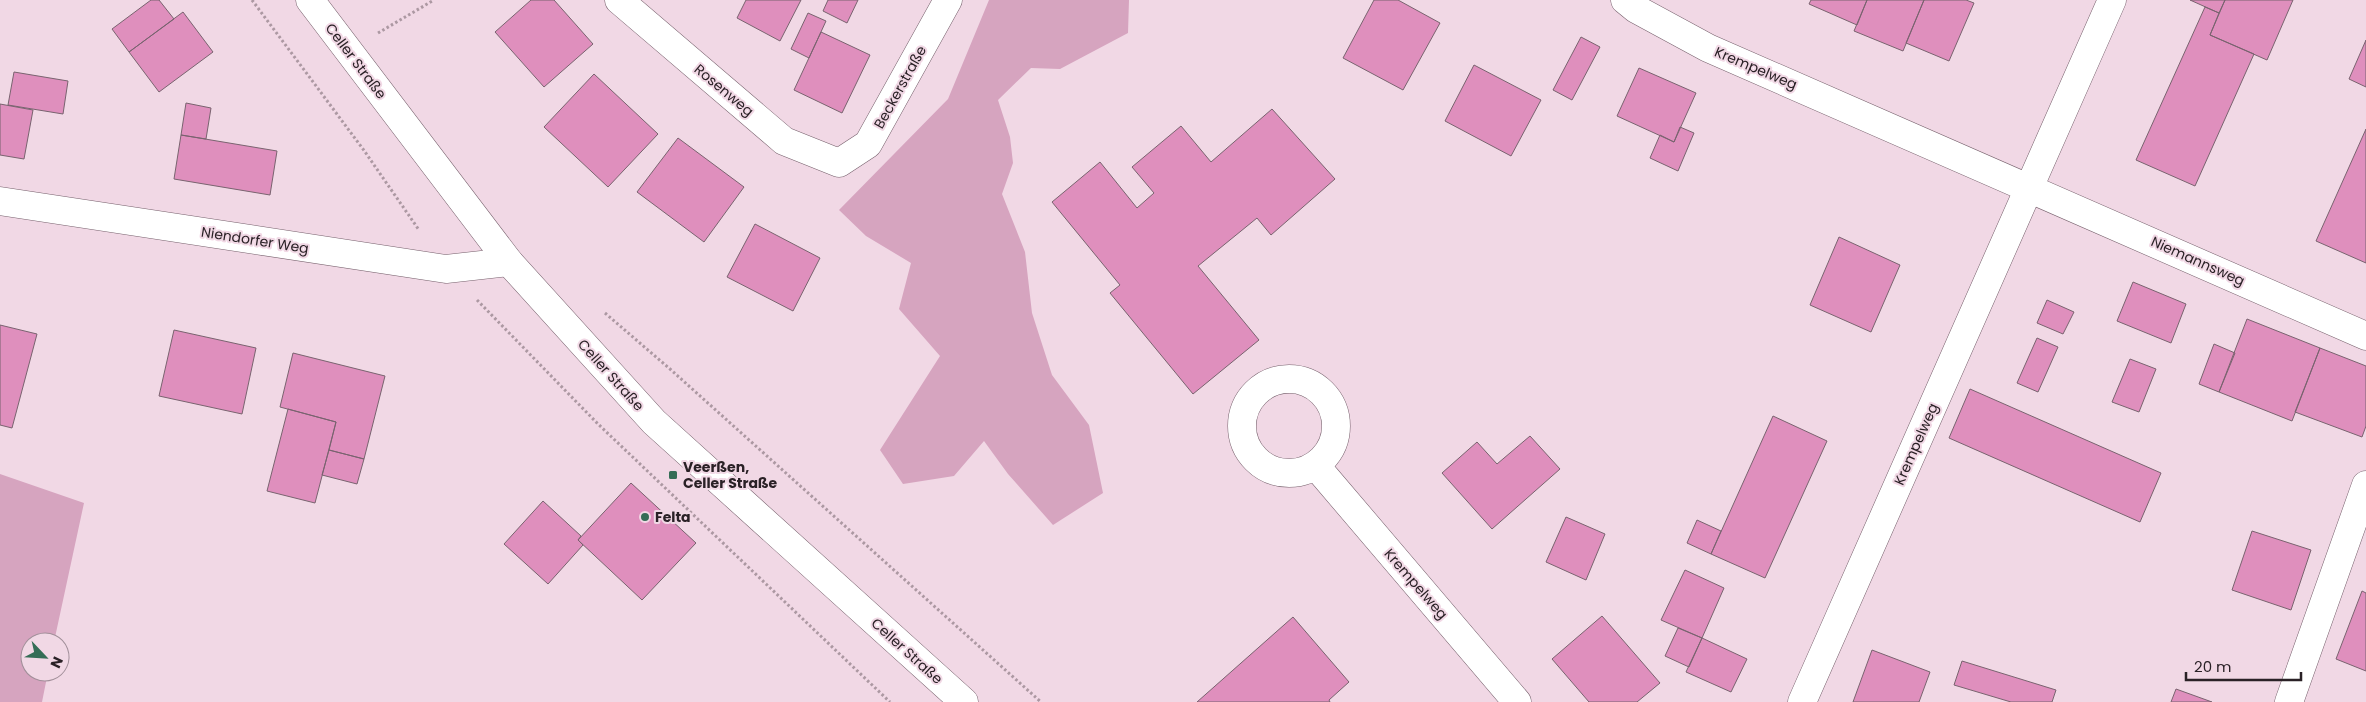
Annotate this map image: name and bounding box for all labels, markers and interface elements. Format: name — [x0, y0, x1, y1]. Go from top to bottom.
street label: Celler Straße — [321, 19, 391, 103]
street label: Beckerstraße — [869, 42, 931, 132]
street label: Krempelweg — [1712, 42, 1800, 94]
street label: Rosenweg — [690, 59, 758, 121]
street label: Niendorfer Weg — [200, 222, 310, 258]
street label: Niemannsweg — [2148, 231, 2248, 291]
street label: Celler Straße — [573, 335, 649, 415]
street label: Krempelweg — [1889, 400, 1943, 488]
place label: Veerßen, Celler Straße — [683, 457, 778, 493]
marker: Veerßen, Celler Straße — [667, 469, 679, 481]
place label: Felta — [655, 507, 691, 527]
marker: Felta — [639, 511, 651, 523]
street label: Krempelweg — [1380, 544, 1452, 624]
street label: Celler Straße — [867, 613, 947, 689]
north arrow — [20, 632, 70, 682]
scale bar — [2186, 650, 2301, 682]
text: N — [45, 653, 68, 671]
text: 20 m — [2194, 656, 2232, 677]

